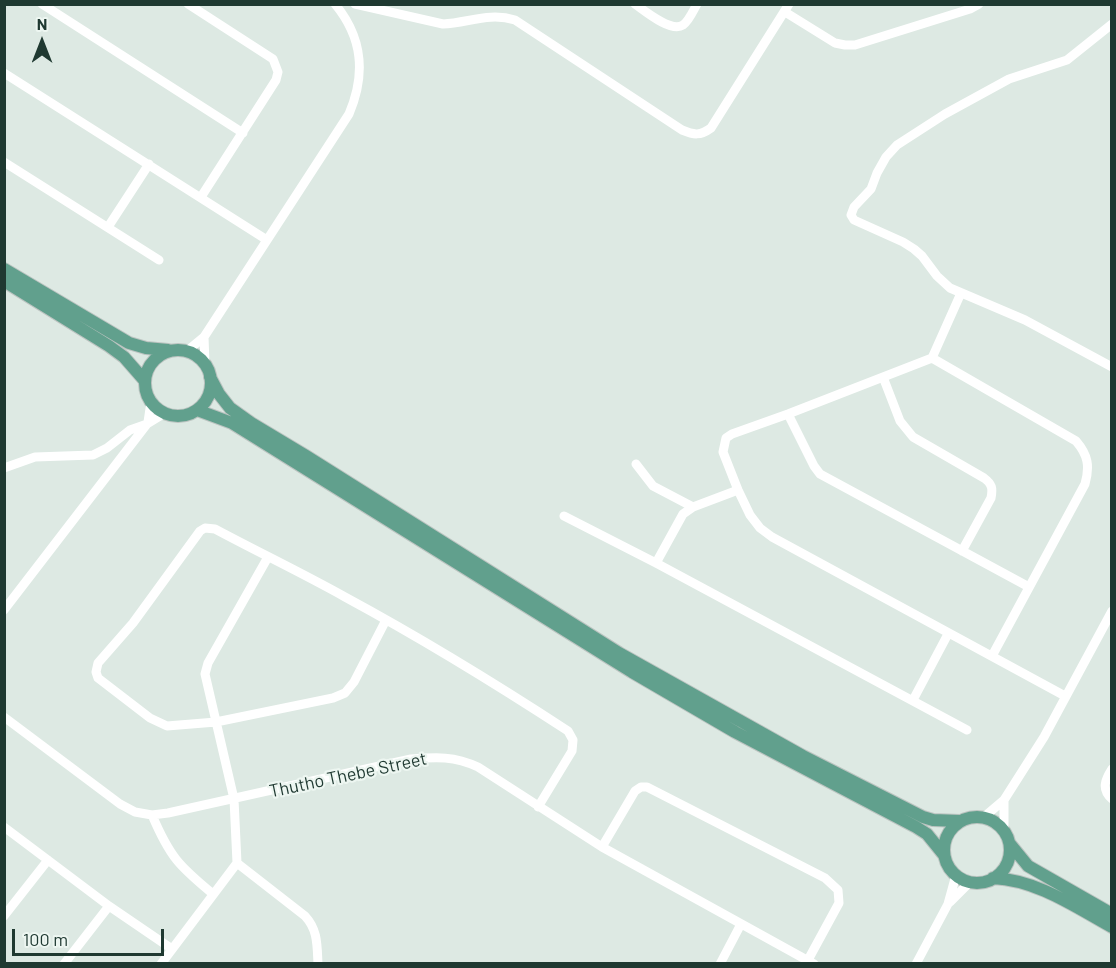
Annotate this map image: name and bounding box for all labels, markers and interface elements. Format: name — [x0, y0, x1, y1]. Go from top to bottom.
north arrow — [12, 12, 72, 72]
text: N — [37, 14, 47, 33]
street label: Thutho Thebe Street — [267, 748, 429, 802]
scale bar — [15, 917, 166, 955]
text: 100 m — [23, 928, 68, 950]

